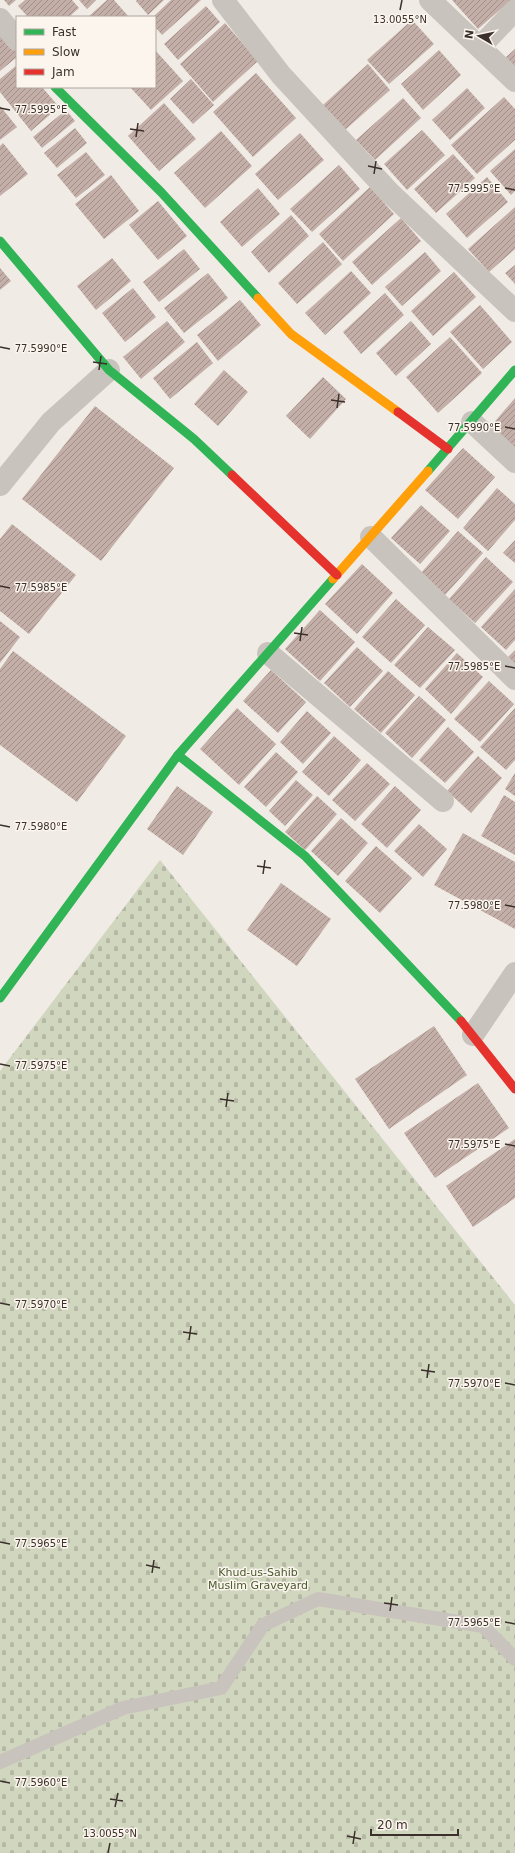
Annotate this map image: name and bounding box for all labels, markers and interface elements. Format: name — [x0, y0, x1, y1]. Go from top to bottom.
text: 13.0055°N — [373, 14, 427, 25]
legend — [16, 16, 156, 88]
north arrow — [459, 16, 499, 56]
text: Fast — [52, 25, 76, 39]
text: N — [462, 29, 477, 40]
text: Slow — [52, 45, 80, 59]
text: Jam — [51, 65, 75, 79]
text: 77.5995°E — [15, 104, 67, 115]
text: 77.5995°E — [448, 183, 500, 194]
text: 77.5990°E — [15, 343, 67, 354]
text: 77.5990°E — [448, 422, 500, 433]
text: 77.5985°E — [15, 582, 67, 593]
text: 77.5985°E — [448, 661, 500, 672]
text: 77.5980°E — [15, 821, 67, 832]
text: 77.5980°E — [448, 900, 500, 911]
text: 77.5975°E — [15, 1060, 67, 1071]
text: 77.5975°E — [448, 1139, 500, 1150]
text: 77.5970°E — [15, 1299, 67, 1310]
text: 77.5970°E — [448, 1378, 500, 1389]
text: 77.5965°E — [15, 1538, 67, 1549]
park label: Khud-us-Sahib Muslim Graveyard — [208, 1566, 308, 1592]
text: 77.5965°E — [448, 1617, 500, 1628]
text: 77.5960°E — [15, 1777, 67, 1788]
scale bar — [371, 1811, 458, 1837]
text: 20 m — [377, 1818, 408, 1832]
text: 13.0055°N — [83, 1828, 137, 1839]

